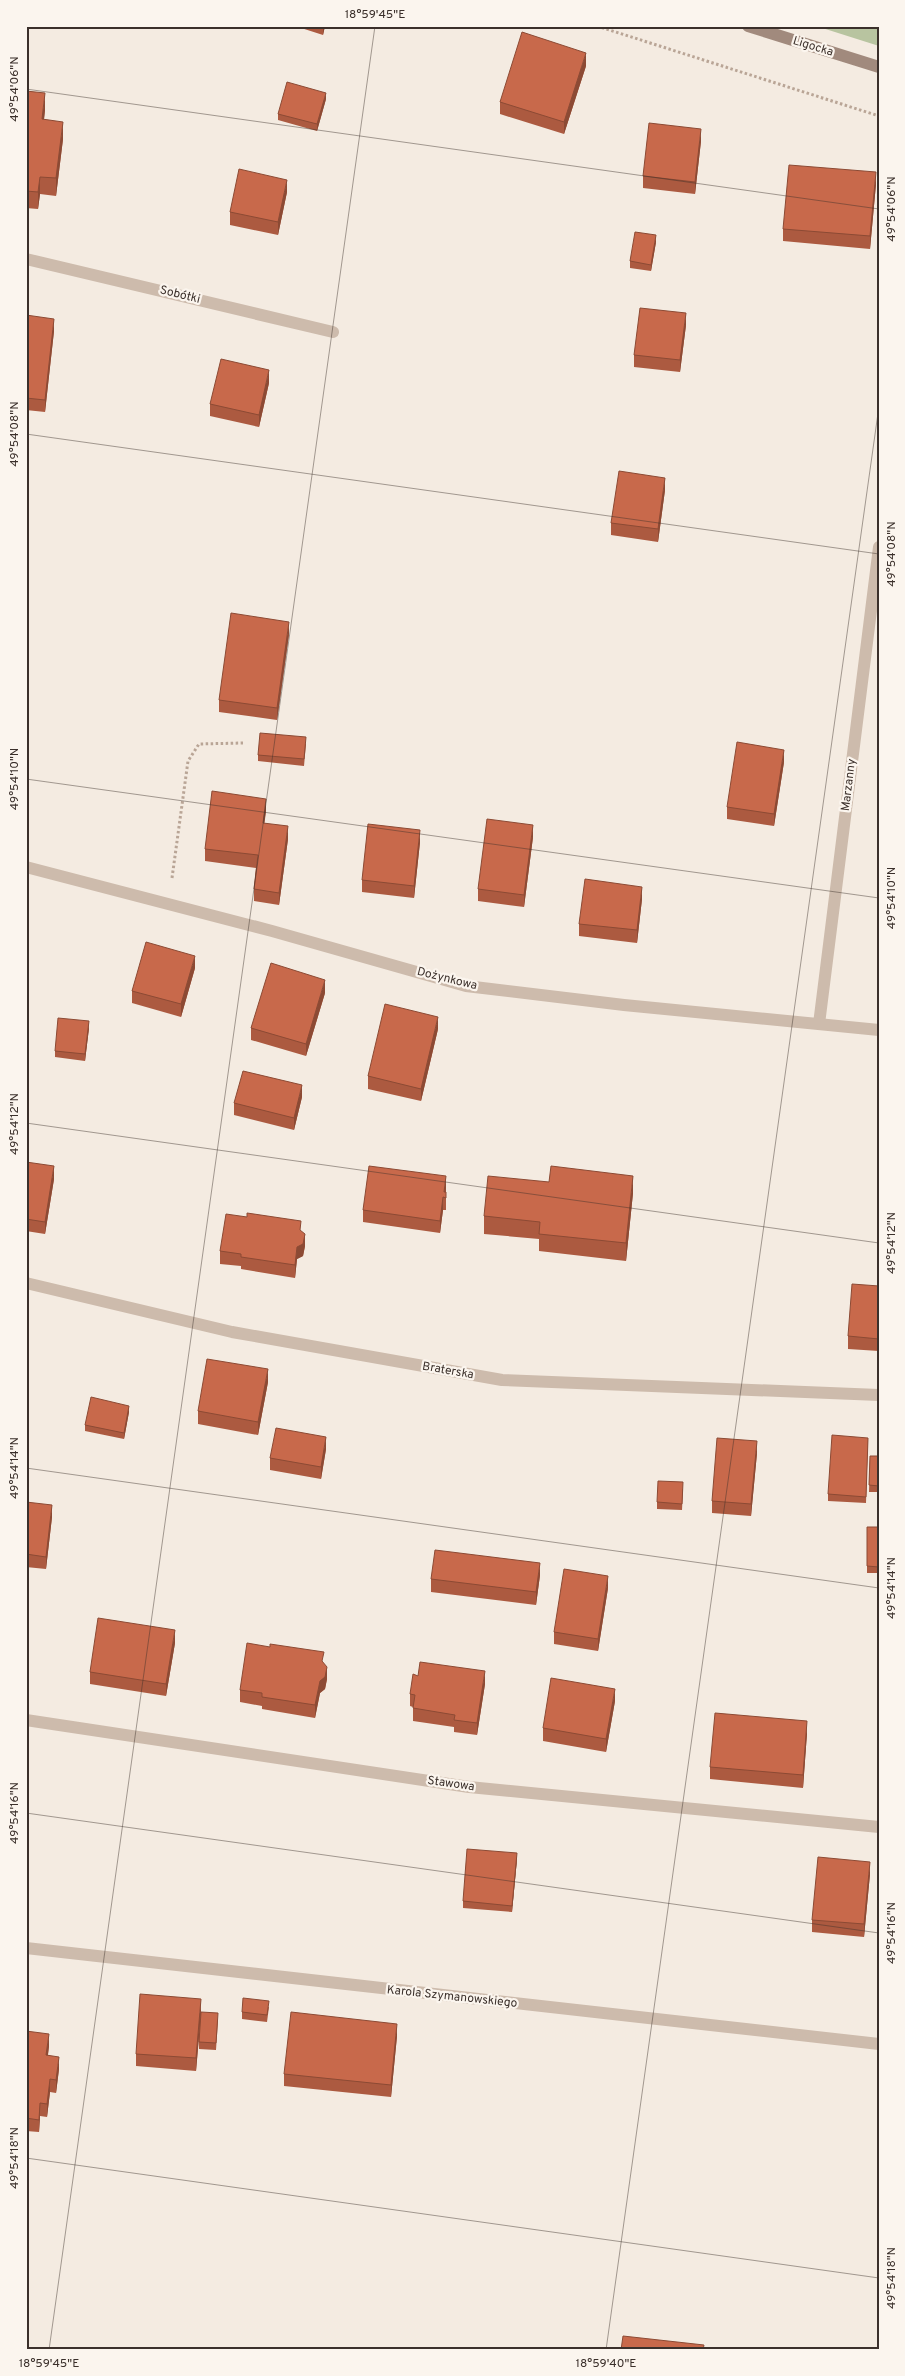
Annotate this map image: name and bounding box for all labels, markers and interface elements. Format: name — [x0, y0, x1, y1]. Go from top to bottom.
text: 18°59'45"E — [345, 7, 405, 23]
street label: Ligocka — [791, 33, 835, 61]
text: 49°54'06"N — [7, 56, 23, 122]
text: 49°54'06"N — [884, 176, 900, 242]
street label: Sobótki — [158, 282, 202, 308]
text: 49°54'08"N — [7, 401, 23, 467]
text: 49°54'08"N — [884, 521, 900, 587]
text: 49°54'10"N — [7, 748, 23, 810]
street label: Marzanny — [838, 758, 860, 812]
text: 49°54'10"N — [884, 867, 900, 929]
street label: Dożynkowa — [415, 964, 479, 994]
text: 49°54'12"N — [7, 1093, 23, 1155]
text: 49°54'12"N — [884, 1212, 900, 1274]
street label: Braterska — [421, 1359, 475, 1383]
text: 49°54'14"N — [7, 1437, 23, 1499]
text: 49°54'14"N — [884, 1557, 900, 1619]
street label: Stawowa — [426, 1773, 476, 1795]
text: 49°54'16"N — [7, 1782, 23, 1844]
text: 49°54'16"N — [884, 1902, 900, 1964]
street label: Karola Szymanowskiego — [386, 1982, 518, 2012]
text: 49°54'18"N — [7, 2127, 23, 2189]
text: 49°54'18"N — [884, 2247, 900, 2309]
text: 18°59'45"E — [19, 2356, 79, 2372]
text: 18°59'40"E — [576, 2356, 636, 2372]

